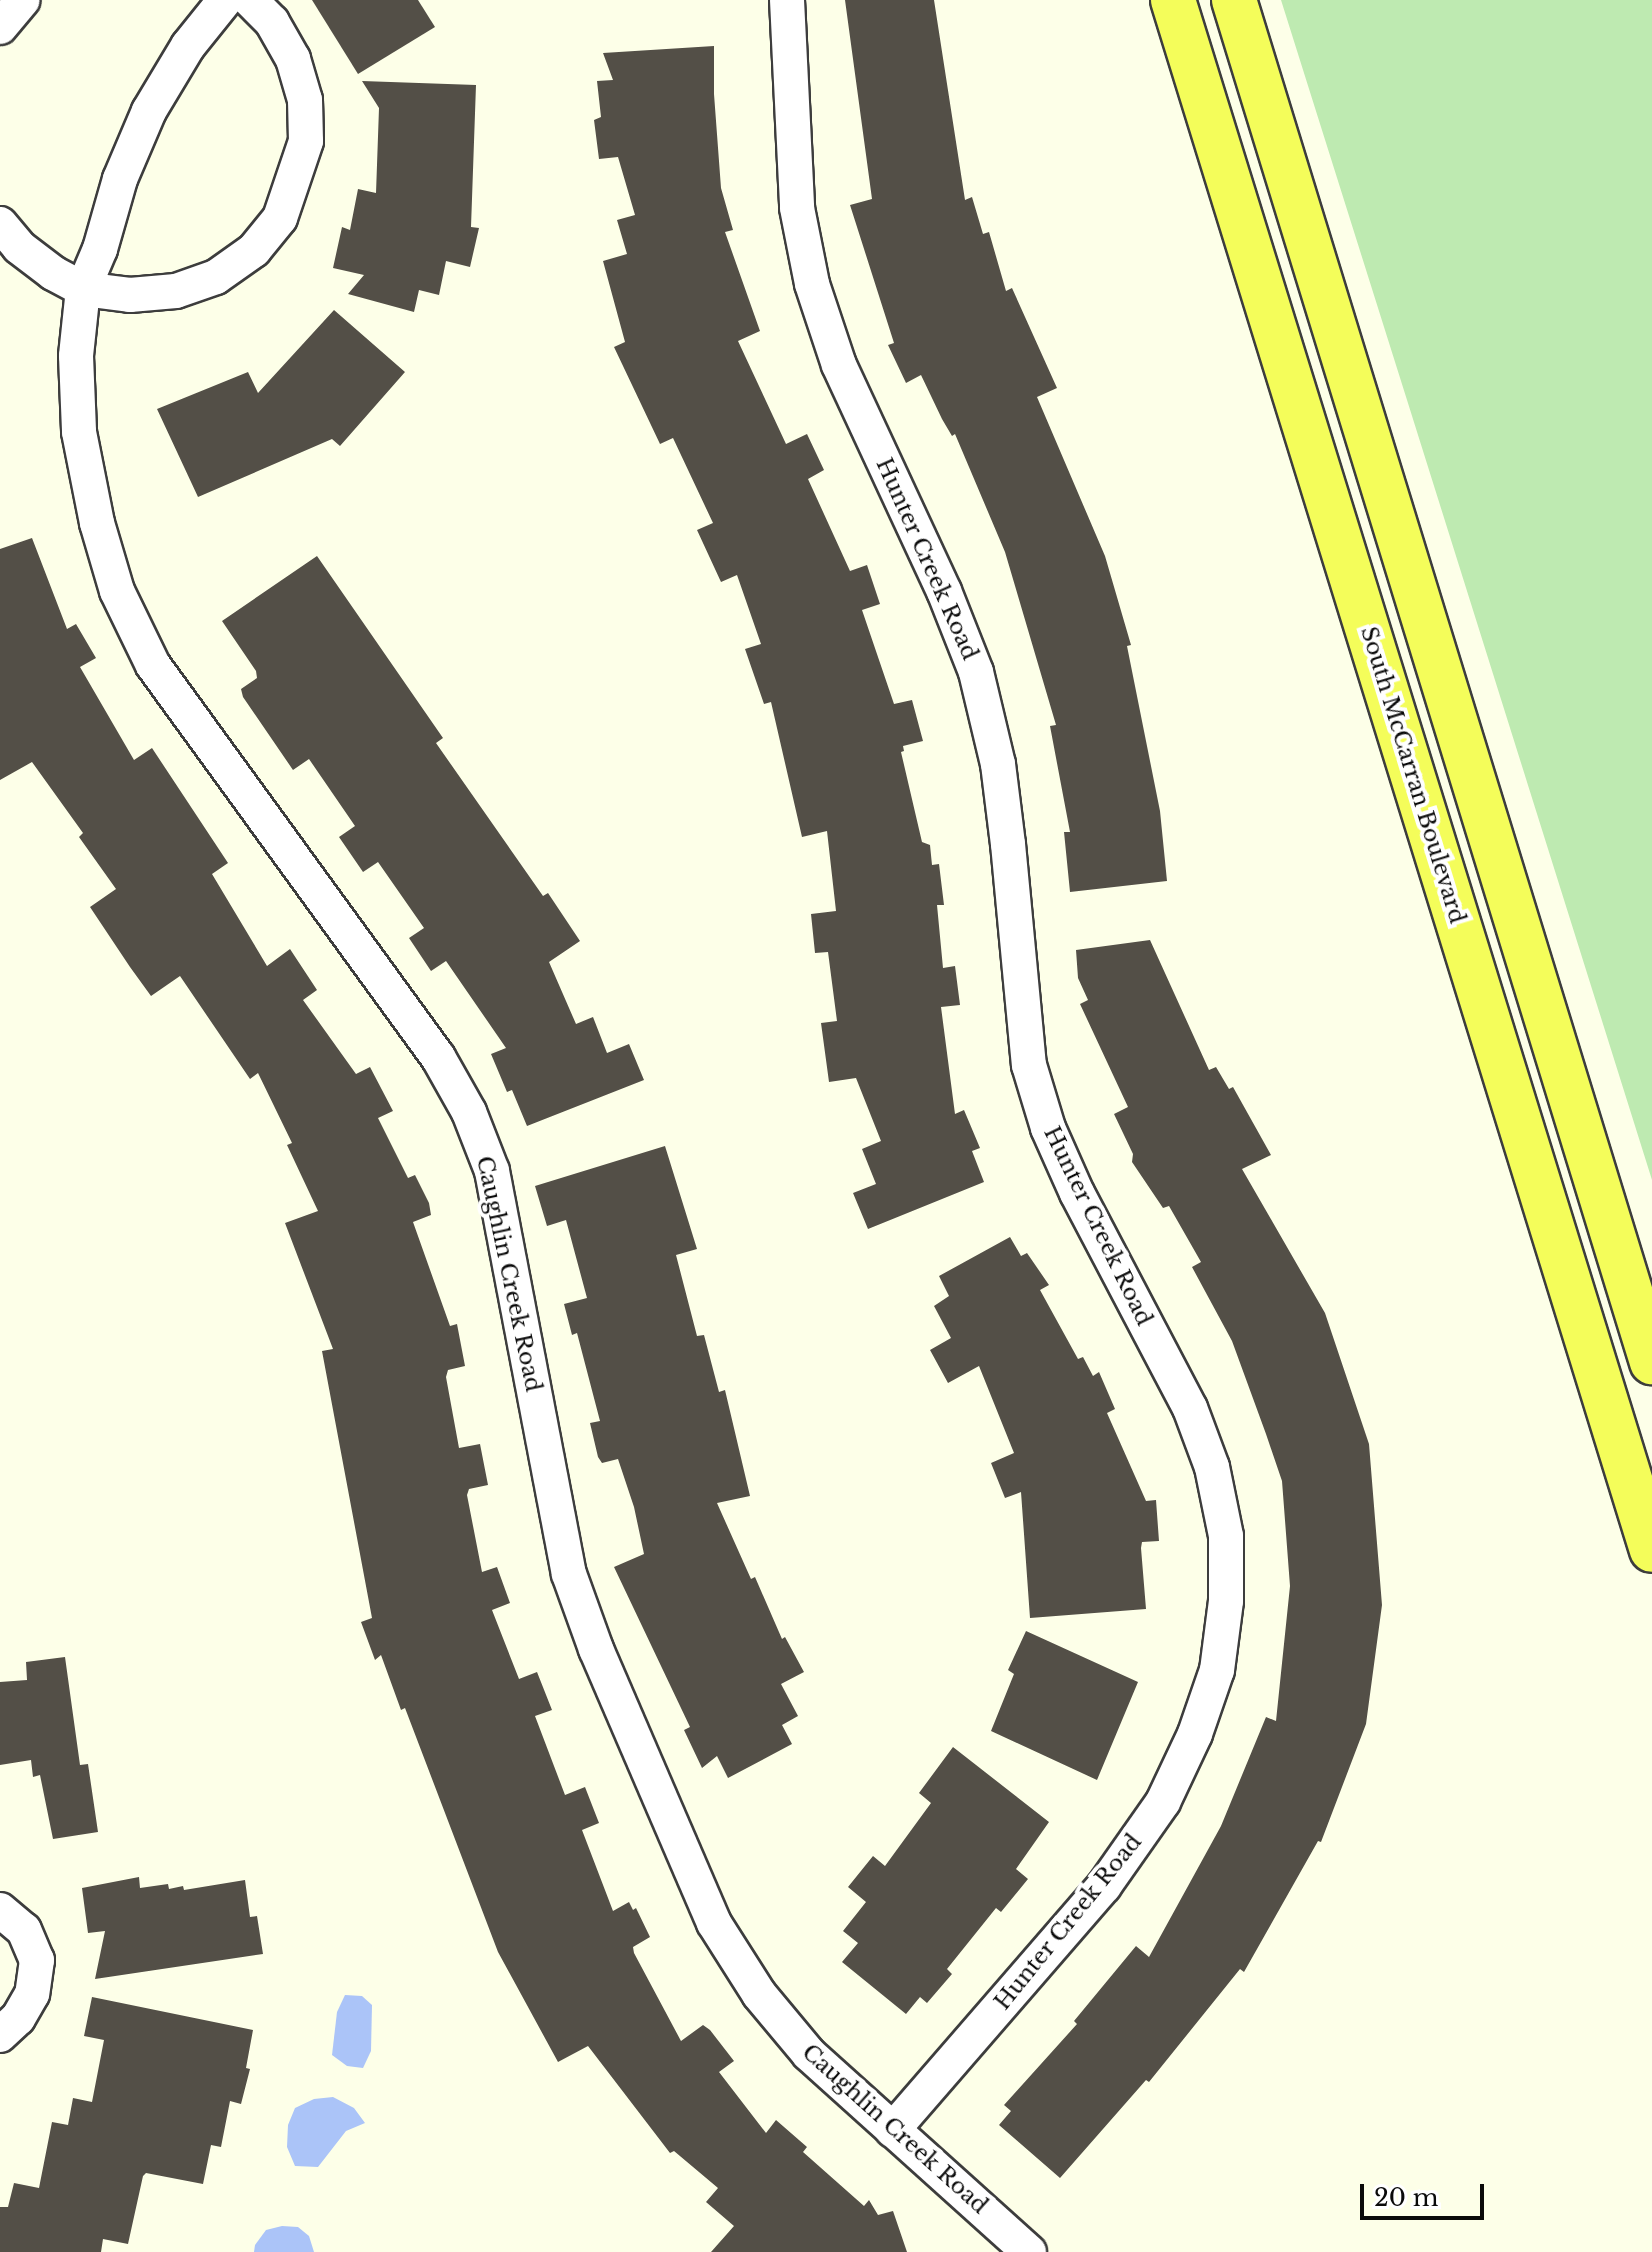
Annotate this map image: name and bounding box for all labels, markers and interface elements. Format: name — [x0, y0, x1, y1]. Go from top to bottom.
street label: Hunter Creek Road — [870, 454, 984, 664]
street label: South McCarran Boulevard — [1355, 624, 1471, 926]
street label: Hunter Creek Road — [1038, 1122, 1158, 1330]
street label: Caughlin Creek Road — [471, 1154, 547, 1394]
street label: Hunter Creek Road — [989, 1829, 1147, 2015]
street label: Caughlin Creek Road — [797, 2039, 993, 2219]
scale bar — [1364, 2168, 1488, 2218]
text: 20 m — [1374, 2183, 1439, 2212]

